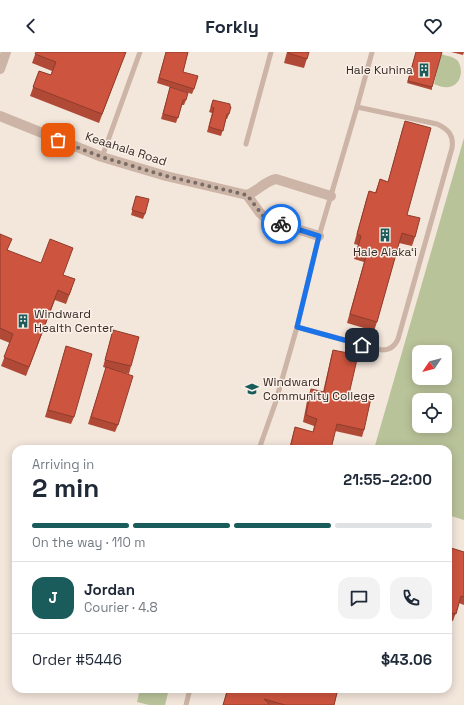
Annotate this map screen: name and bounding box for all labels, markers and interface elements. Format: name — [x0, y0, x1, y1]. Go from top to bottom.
icon: back — [20, 15, 42, 37]
text: Forkly — [205, 15, 259, 38]
icon: heart — [422, 15, 444, 37]
place label: Hale Kuhina — [346, 62, 413, 78]
building icon: Hale Kuhina — [416, 62, 432, 78]
pin — [41, 123, 75, 157]
street label: Keaahala Road — [83, 128, 169, 170]
icon: bag — [47, 129, 69, 151]
courier — [261, 204, 301, 244]
icon: bike — [270, 213, 292, 235]
building icon: Hale Alaka‘i — [377, 227, 393, 243]
place label: Hale Alaka‘i — [353, 244, 417, 260]
place label: Windward Health Center — [34, 306, 114, 336]
building icon: Windward Health Center — [15, 313, 31, 329]
pin — [345, 328, 379, 362]
icon: home — [351, 334, 373, 356]
north arrow — [412, 345, 452, 385]
map controls — [412, 345, 452, 433]
place label: Windward Community College — [263, 374, 375, 404]
school or university icon: Windward Community College — [244, 381, 260, 397]
button: locate — [412, 393, 452, 433]
text: Arriving in — [32, 456, 94, 473]
text: 21:55–22:00 — [343, 470, 432, 489]
text: 2 min — [32, 471, 99, 505]
text: On the way · 110 m — [32, 534, 145, 551]
button: chat — [338, 577, 380, 619]
button: phone — [390, 577, 432, 619]
text: Jordan — [84, 580, 135, 599]
text: J — [48, 588, 58, 607]
text: Courier · 4.8 — [84, 599, 158, 616]
text: Order #5446 — [32, 650, 122, 669]
text: $43.06 — [381, 650, 432, 669]

